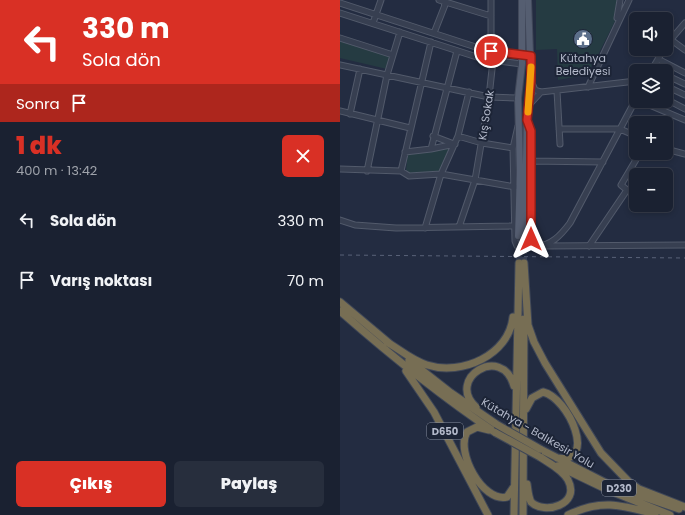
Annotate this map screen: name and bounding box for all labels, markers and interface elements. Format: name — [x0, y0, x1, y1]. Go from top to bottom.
text: 330 m — [82, 9, 170, 48]
map controls — [629, 12, 673, 212]
button: sound — [629, 12, 673, 56]
icon: left — [16, 16, 68, 68]
public building icon: Kütahya Belediyesi — [572, 28, 594, 50]
pin — [474, 34, 508, 68]
icon: arrive — [480, 40, 502, 62]
text: Sola dön — [82, 47, 161, 72]
place label: Kütahya Belediyesi — [556, 50, 611, 79]
button: layers — [629, 64, 673, 108]
street label: Kış Sokak — [474, 89, 498, 141]
icon: arrive — [68, 92, 90, 114]
text: Sonra — [16, 93, 60, 114]
button: + — [629, 116, 673, 160]
text: 1 dk — [16, 129, 62, 162]
button: close — [282, 135, 324, 177]
text: 400 m · 13:42 — [16, 161, 97, 180]
button: − — [629, 168, 673, 212]
icon: left — [16, 209, 38, 231]
text: Sola dön — [50, 210, 116, 231]
text: 330 m — [277, 210, 324, 231]
position arrow — [510, 218, 552, 260]
icon: arrive — [16, 269, 38, 291]
text: Varış noktası — [50, 270, 152, 291]
text: 70 m — [287, 270, 324, 291]
street label: Kütahya - Balıkesir Yolu — [478, 394, 598, 472]
road number: D650 — [427, 423, 463, 439]
button: Çıkış — [16, 461, 166, 507]
button: Paylaş — [174, 461, 324, 507]
road number: D230 — [602, 480, 636, 496]

